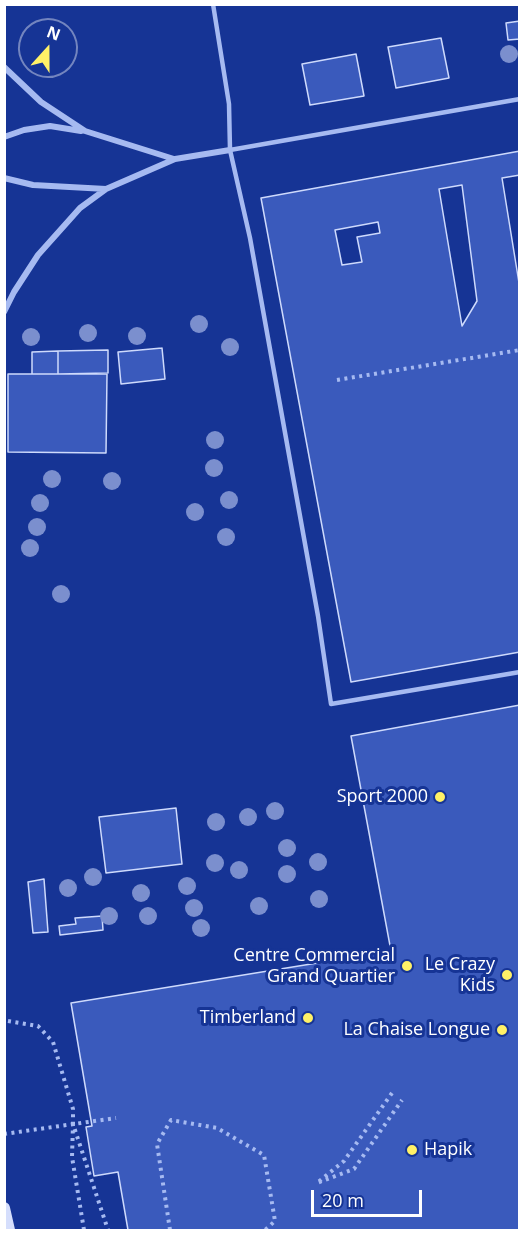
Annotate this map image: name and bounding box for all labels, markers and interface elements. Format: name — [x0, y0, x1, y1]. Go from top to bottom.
north arrow — [18, 18, 78, 78]
text: N — [44, 20, 64, 46]
place label: Sport 2000 — [337, 786, 428, 808]
marker: Sport 2000 — [433, 790, 447, 804]
place label: Centre Commercial Grand Quartier — [233, 945, 395, 988]
place label: Le Crazy Kids — [425, 954, 495, 996]
marker: Centre Commercial Grand Quartier — [400, 959, 414, 973]
marker: Le Crazy Kids — [500, 968, 514, 982]
place label: Timberland — [200, 1007, 296, 1029]
marker: Timberland — [301, 1011, 315, 1025]
place label: La Chaise Longue — [343, 1019, 490, 1041]
marker: La Chaise Longue — [495, 1023, 509, 1037]
place label: Hapik — [424, 1139, 472, 1161]
marker: Hapik — [405, 1143, 419, 1157]
scale bar — [314, 1178, 425, 1216]
text: 20 m — [322, 1188, 364, 1212]

